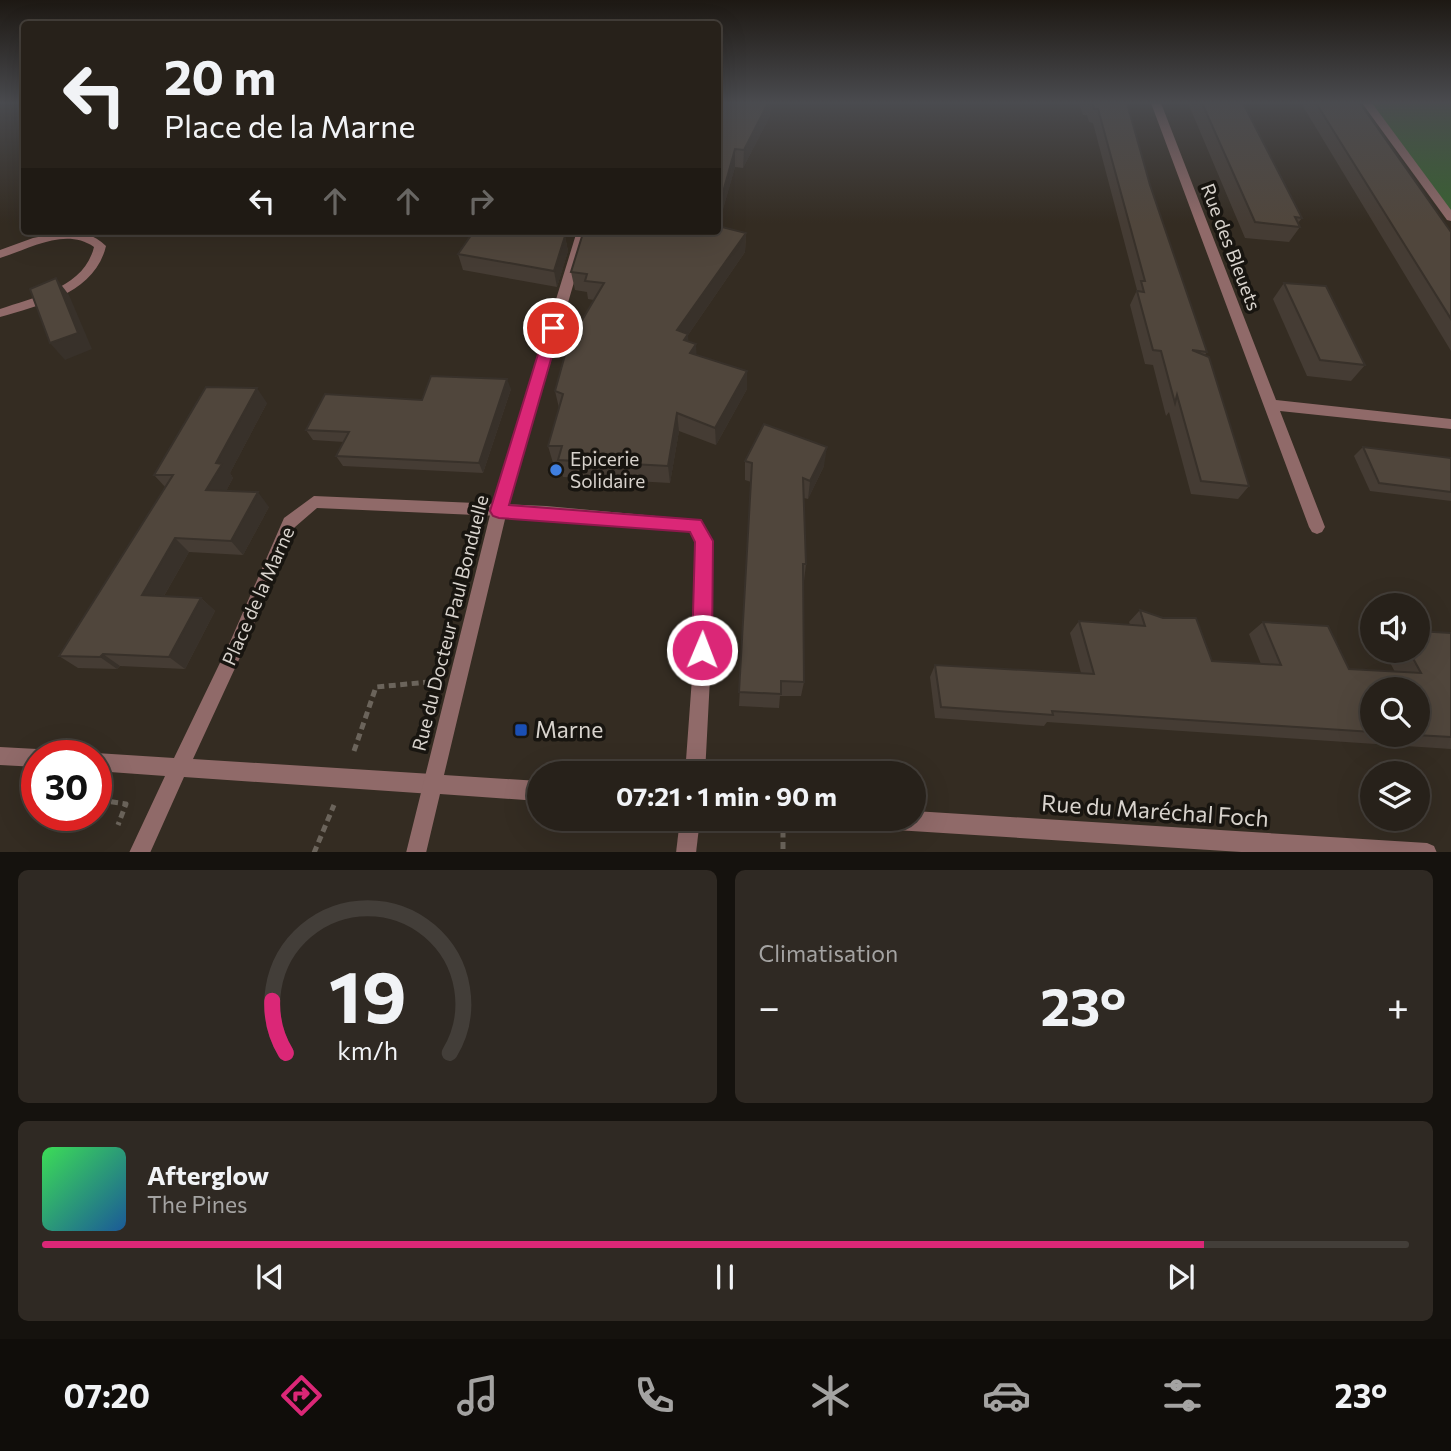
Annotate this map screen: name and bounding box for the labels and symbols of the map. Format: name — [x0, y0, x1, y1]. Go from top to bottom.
street label: Rue des Bleuets — [1197, 180, 1266, 314]
pin — [523, 298, 583, 358]
place label: Epicerie Solidaire — [570, 447, 645, 492]
marker: Epicerie Solidaire — [548, 462, 564, 478]
street label: Rue du Docteur Paul Bonduelle — [407, 492, 492, 753]
street label: Place de la Marne — [217, 523, 298, 669]
position arrow — [665, 613, 739, 687]
place label: Marne — [535, 715, 603, 743]
marker: Marne — [513, 722, 529, 738]
speed limit sign: 30 — [21, 740, 112, 831]
street label: Rue du Maréchal Foch — [1040, 788, 1270, 832]

